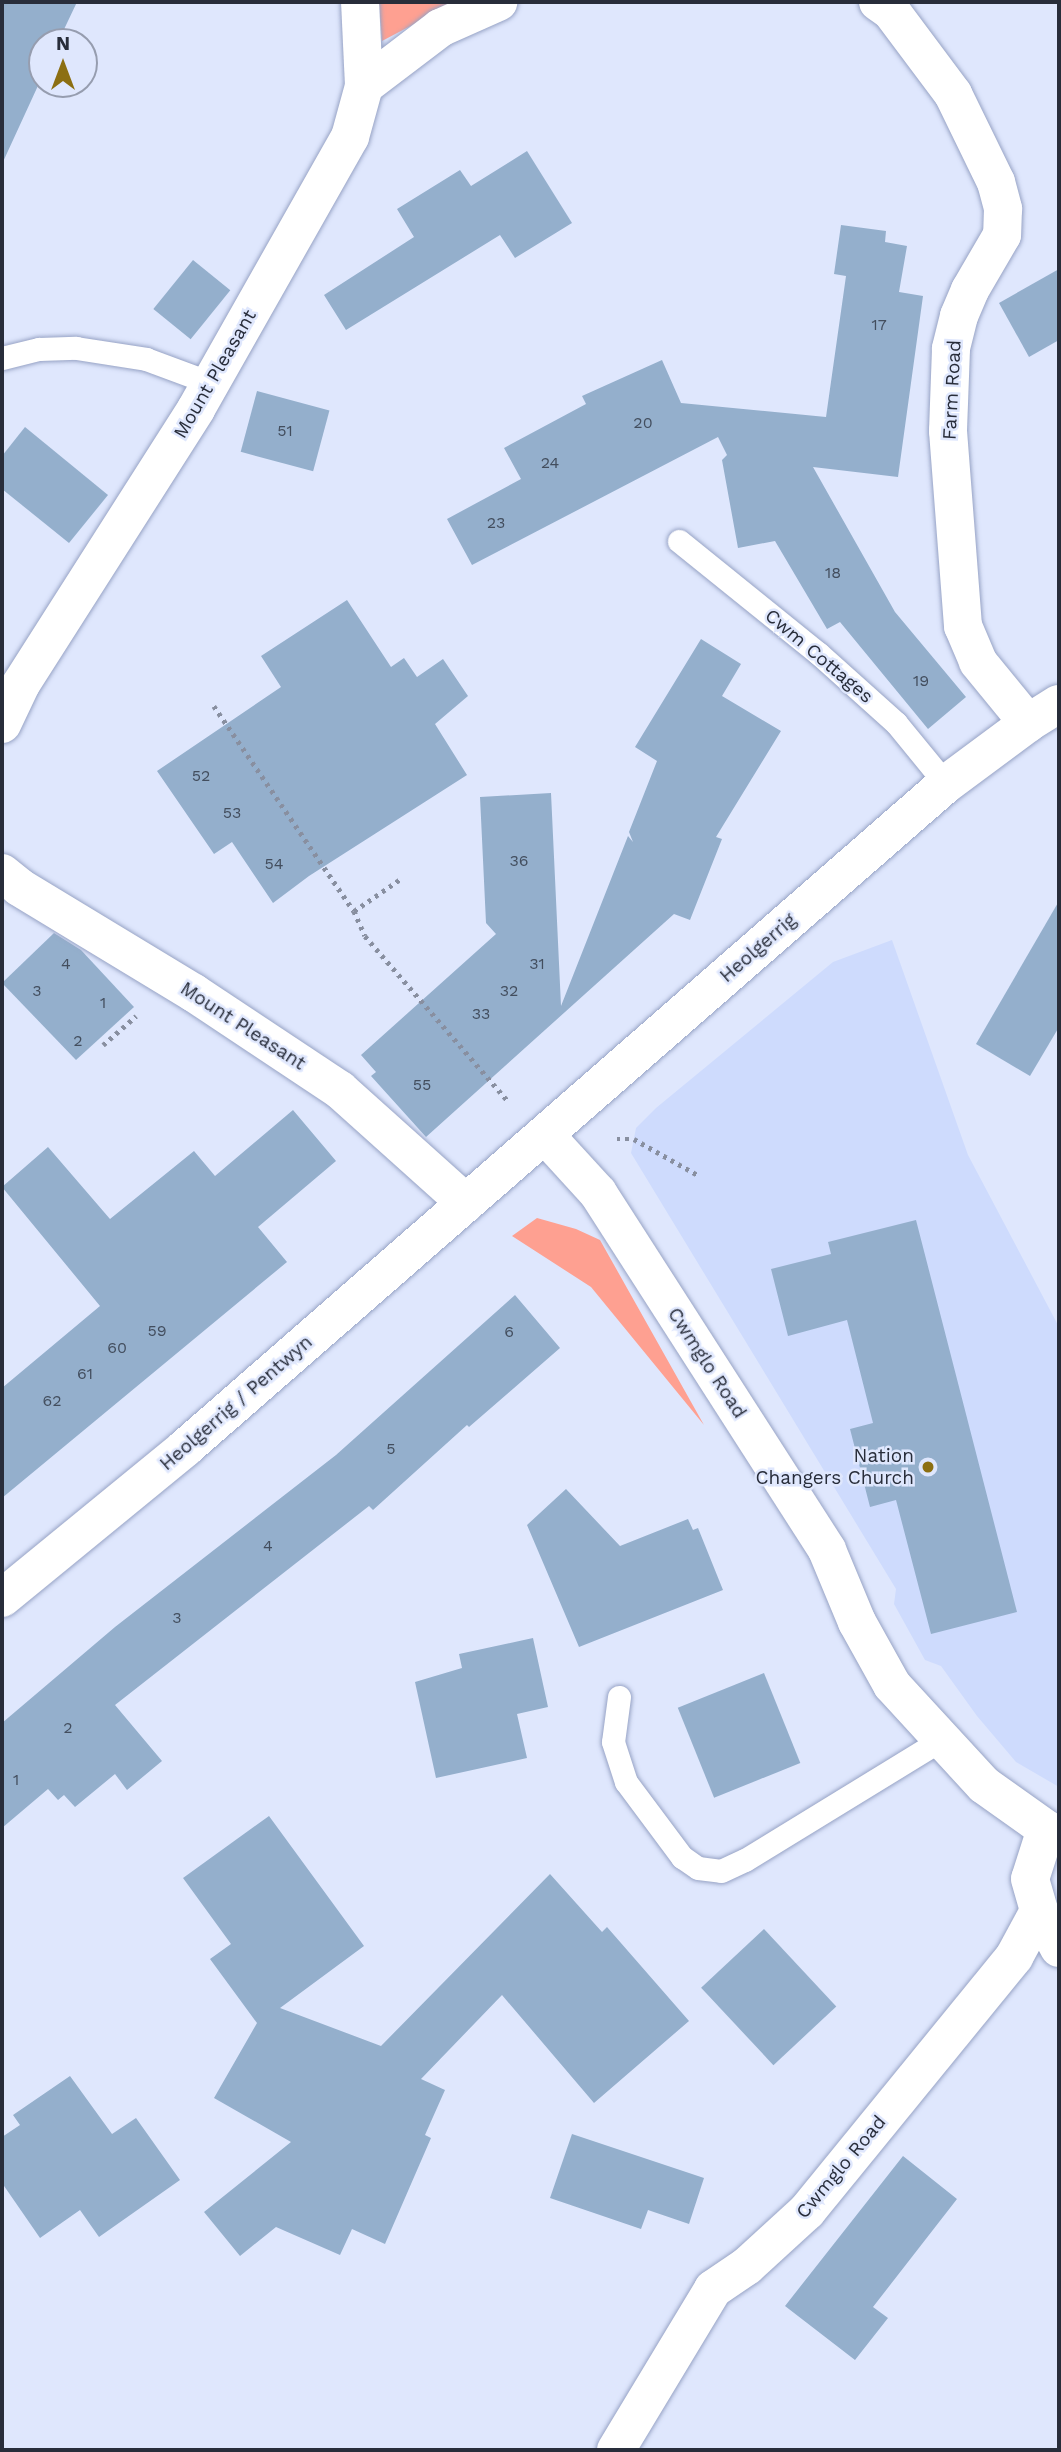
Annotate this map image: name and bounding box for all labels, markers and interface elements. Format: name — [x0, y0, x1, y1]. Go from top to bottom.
north arrow — [28, 28, 98, 98]
text: N — [56, 32, 70, 55]
street label: Mount Pleasant — [169, 306, 261, 442]
house number: 17 — [871, 315, 887, 335]
street label: Farm Road — [938, 339, 966, 441]
house number: 20 — [633, 413, 653, 433]
house number: 51 — [277, 421, 293, 441]
house number: 24 — [541, 453, 559, 473]
house number: 23 — [487, 513, 505, 533]
house number: 18 — [825, 563, 841, 583]
street label: Cwm Cottages — [760, 604, 878, 708]
house number: 19 — [913, 671, 929, 691]
house number: 52 — [192, 766, 210, 786]
house number: 53 — [223, 803, 241, 823]
house number: 36 — [509, 851, 529, 871]
house number: 54 — [264, 854, 284, 874]
street label: Heolgerrig — [715, 909, 801, 987]
house number: 4 — [61, 954, 71, 974]
house number: 31 — [529, 954, 545, 974]
street label: Mount Pleasant — [176, 977, 310, 1075]
house number: 3 — [32, 981, 42, 1001]
house number: 32 — [500, 981, 518, 1001]
house number: 1 — [100, 993, 106, 1013]
house number: 33 — [472, 1004, 490, 1024]
house number: 2 — [73, 1031, 83, 1051]
house number: 55 — [413, 1075, 431, 1095]
street label: Cwmglo Road — [663, 1303, 751, 1423]
house number: 59 — [147, 1321, 167, 1341]
house number: 6 — [504, 1322, 514, 1342]
street label: Heolgerrig / Pentwyn — [155, 1331, 317, 1475]
house number: 60 — [107, 1338, 127, 1358]
house number: 61 — [77, 1364, 93, 1384]
house number: 62 — [42, 1391, 62, 1411]
house number: 5 — [386, 1439, 396, 1459]
place label: Nation Changers Church — [755, 1445, 914, 1489]
marker: Nation Changers Church — [920, 1459, 936, 1475]
house number: 4 — [263, 1536, 273, 1556]
house number: 3 — [172, 1608, 182, 1628]
house number: 2 — [63, 1718, 73, 1738]
house number: 1 — [13, 1770, 19, 1790]
street label: Cwmglo Road — [791, 2111, 891, 2223]

